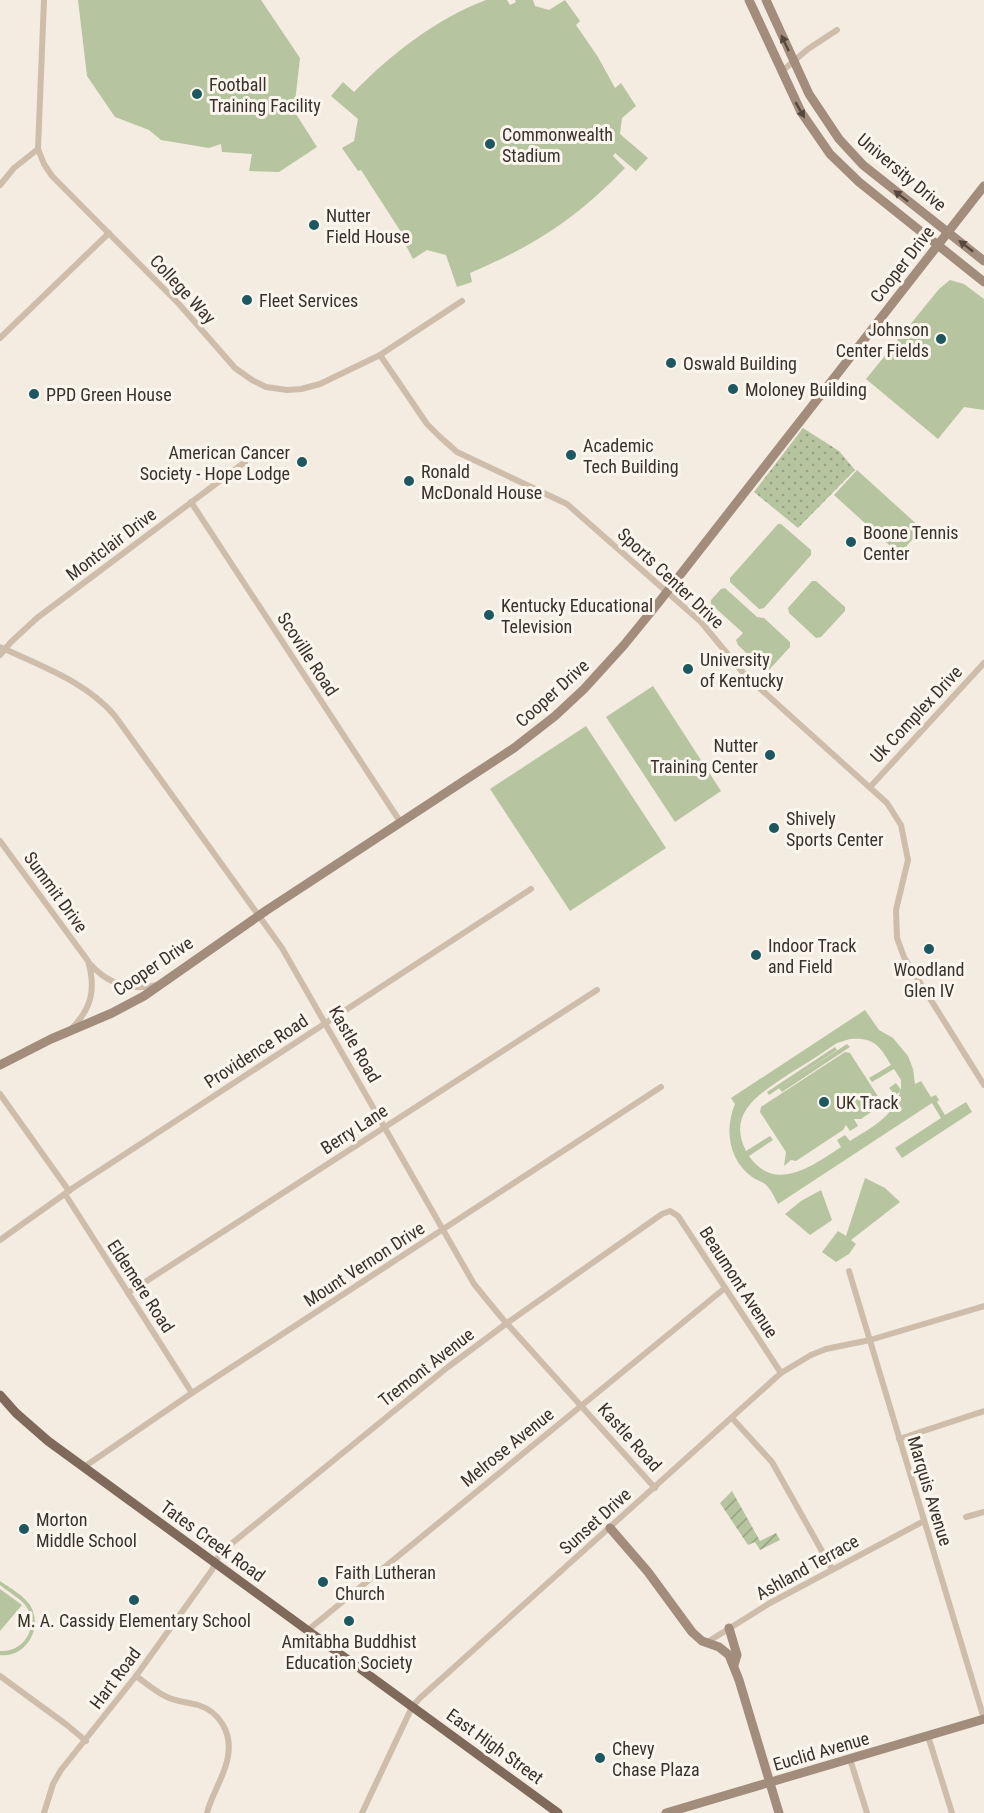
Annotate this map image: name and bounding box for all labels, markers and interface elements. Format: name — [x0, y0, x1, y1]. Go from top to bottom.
one-way arrow — [781, 34, 790, 51]
place label: Football Training Facility — [209, 74, 321, 116]
marker: Football Training Facility — [190, 87, 204, 101]
one-way arrow — [795, 102, 806, 118]
place label: Commonwealth Stadium — [502, 124, 613, 166]
street label: University Drive — [853, 129, 951, 215]
marker: Commonwealth Stadium — [483, 137, 497, 151]
one-way arrow — [894, 190, 909, 202]
place label: Nutter Field House — [326, 205, 410, 247]
marker: Nutter Field House — [307, 218, 321, 232]
street label: Cooper Drive — [866, 222, 938, 306]
one-way arrow — [958, 241, 973, 253]
street label: College Way — [146, 250, 221, 328]
place label: Fleet Services — [259, 290, 358, 311]
marker: Fleet Services — [240, 293, 254, 307]
place label: Johnson Center Fields — [836, 319, 929, 361]
marker: Johnson Center Fields — [934, 332, 948, 346]
place label: Oswald Building — [683, 353, 797, 374]
marker: Oswald Building — [664, 356, 678, 370]
place label: Moloney Building — [745, 379, 867, 400]
marker: Moloney Building — [726, 382, 740, 396]
place label: PPD Green House — [46, 384, 172, 405]
marker: PPD Green House — [27, 387, 41, 401]
place label: Academic Tech Building — [583, 435, 679, 477]
place label: American Cancer Society - Hope Lodge — [140, 442, 291, 484]
marker: Academic Tech Building — [564, 448, 578, 462]
marker: American Cancer Society - Hope Lodge — [295, 455, 309, 469]
place label: Ronald McDonald House — [421, 461, 542, 503]
marker: Ronald McDonald House — [402, 474, 416, 488]
street label: Montclair Drive — [62, 503, 160, 585]
place label: Boone Tennis Center — [863, 522, 959, 564]
street label: Sports Center Drive — [614, 523, 728, 633]
marker: Boone Tennis Center — [844, 535, 858, 549]
place label: Kentucky Educational Television — [501, 595, 653, 637]
street label: Scoville Road — [273, 608, 343, 700]
marker: Kentucky Educational Television — [482, 608, 496, 622]
place label: University of Kentucky — [700, 649, 784, 691]
street label: Cooper Drive — [511, 655, 593, 731]
street label: Uk Complex Drive — [866, 661, 966, 767]
marker: University of Kentucky — [681, 662, 695, 676]
place label: Nutter Training Center — [650, 735, 759, 777]
marker: Nutter Training Center — [763, 748, 777, 762]
place label: Shively Sports Center — [786, 808, 884, 850]
marker: Shively Sports Center — [767, 821, 781, 835]
street label: Summit Drive — [20, 848, 92, 936]
street label: Cooper Drive — [109, 932, 197, 1000]
place label: Indoor Track and Field — [768, 935, 856, 977]
marker: Woodland Glen IV — [922, 942, 936, 956]
marker: Indoor Track and Field — [749, 948, 763, 962]
place label: Woodland Glen IV — [894, 959, 964, 1001]
street label: Kastle Road — [325, 1002, 385, 1086]
street label: Providence Road — [200, 1010, 312, 1092]
place label: UK Track — [836, 1092, 899, 1113]
marker: UK Track — [817, 1095, 831, 1109]
street label: Berry Lane — [317, 1100, 391, 1158]
street label: Mount Vernon Drive — [300, 1217, 428, 1311]
street label: Beaumont Avenue — [695, 1223, 783, 1341]
street label: Eldemere Road — [103, 1236, 179, 1336]
street label: Tremont Avenue — [374, 1323, 478, 1411]
street label: Kastle Road — [594, 1398, 666, 1476]
street label: Melrose Avenue — [456, 1403, 558, 1491]
street label: Marquis Avenue — [903, 1434, 957, 1548]
street label: Sunset Drive — [555, 1483, 635, 1559]
street label: Tates Creek Road — [157, 1496, 269, 1586]
place label: Morton Middle School — [36, 1509, 137, 1551]
marker: Morton Middle School — [17, 1522, 31, 1536]
street label: Ashland Terrace — [752, 1530, 862, 1604]
place label: Faith Lutheran Church — [335, 1562, 436, 1604]
marker: Faith Lutheran Church — [316, 1575, 330, 1589]
marker: M. A. Cassidy Elementary School — [127, 1593, 141, 1607]
place label: M. A. Cassidy Elementary School — [17, 1610, 251, 1631]
marker: Amitabha Buddhist Education Society — [342, 1614, 356, 1628]
place label: Amitabha Buddhist Education Society — [281, 1631, 417, 1673]
street label: Hart Road — [85, 1643, 145, 1713]
street label: East High Street — [443, 1704, 547, 1788]
street label: Euclid Avenue — [771, 1727, 871, 1775]
place label: Chevy Chase Plaza — [612, 1738, 700, 1780]
marker: Chevy Chase Plaza — [593, 1751, 607, 1765]

